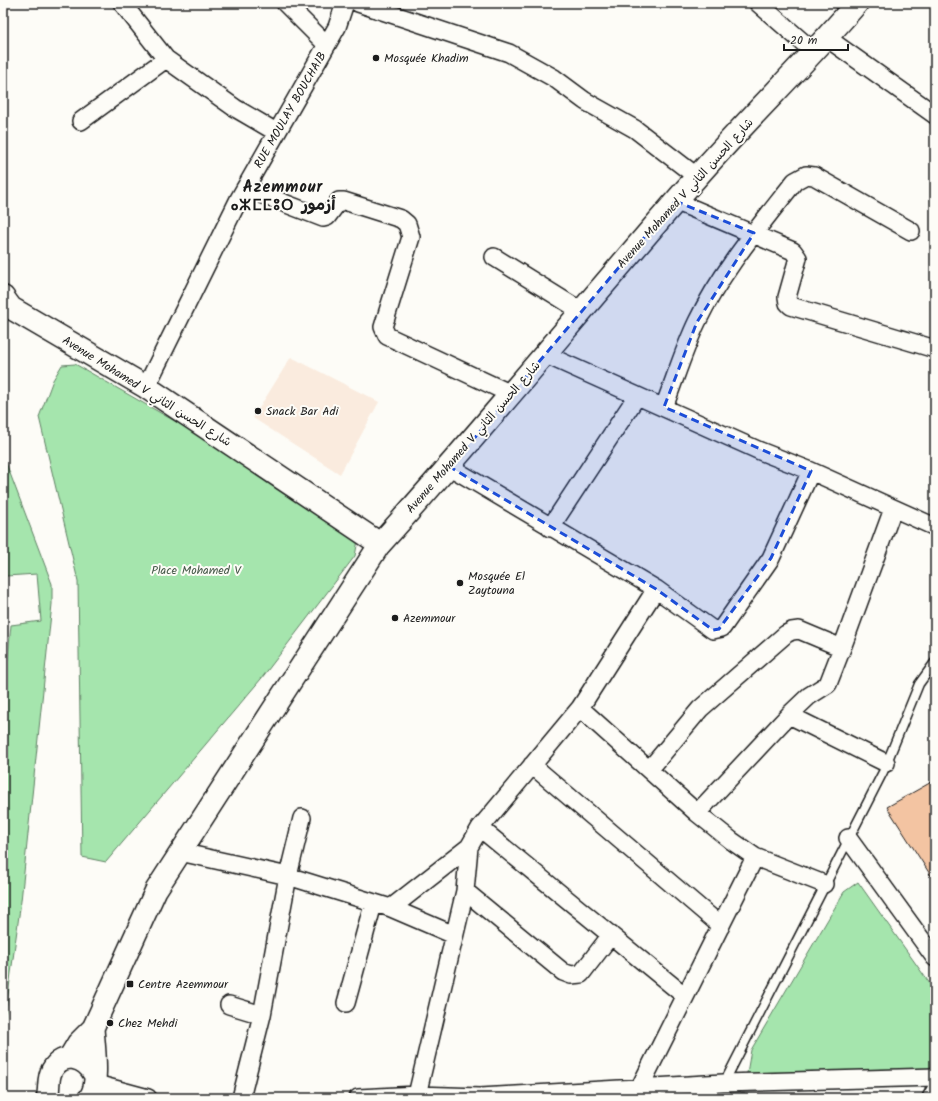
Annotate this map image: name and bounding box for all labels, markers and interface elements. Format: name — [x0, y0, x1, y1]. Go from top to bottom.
scale bar — [784, 26, 848, 52]
text: 20 m — [790, 31, 818, 50]
street label: RUE MOULAY BOUCHAIB — [249, 48, 332, 172]
place label: Mosquée Khadim — [384, 49, 469, 68]
marker: Mosquée Khadim — [371, 53, 381, 63]
street label: Avenue Mohamed V شارع الحسن الثاني — [613, 114, 759, 273]
district label: Azemmour ⴰⵣⵎⵎⵓⵔ أزمور — [231, 175, 336, 218]
street label: Avenue Mohamed V شارع الحسن الثاني — [58, 331, 235, 452]
street label: Avenue Mohamed V شارع الحسن الثاني — [402, 357, 546, 518]
place label: Snack Bar Adi — [266, 402, 340, 421]
marker: Snack Bar Adi — [253, 406, 263, 416]
park label: Place Mohamed V — [151, 561, 242, 580]
place label: Mosquée El Zaytouna — [468, 567, 525, 600]
marker: Mosquée El Zaytouna — [455, 578, 465, 588]
place label: Azemmour — [403, 609, 456, 628]
marker: Azemmour — [390, 613, 400, 623]
place label: Centre Azemmour — [138, 975, 229, 994]
marker: Centre Azemmour — [125, 979, 135, 989]
place label: Chez Mehdi — [118, 1014, 178, 1033]
marker: Chez Mehdi — [105, 1018, 115, 1028]

